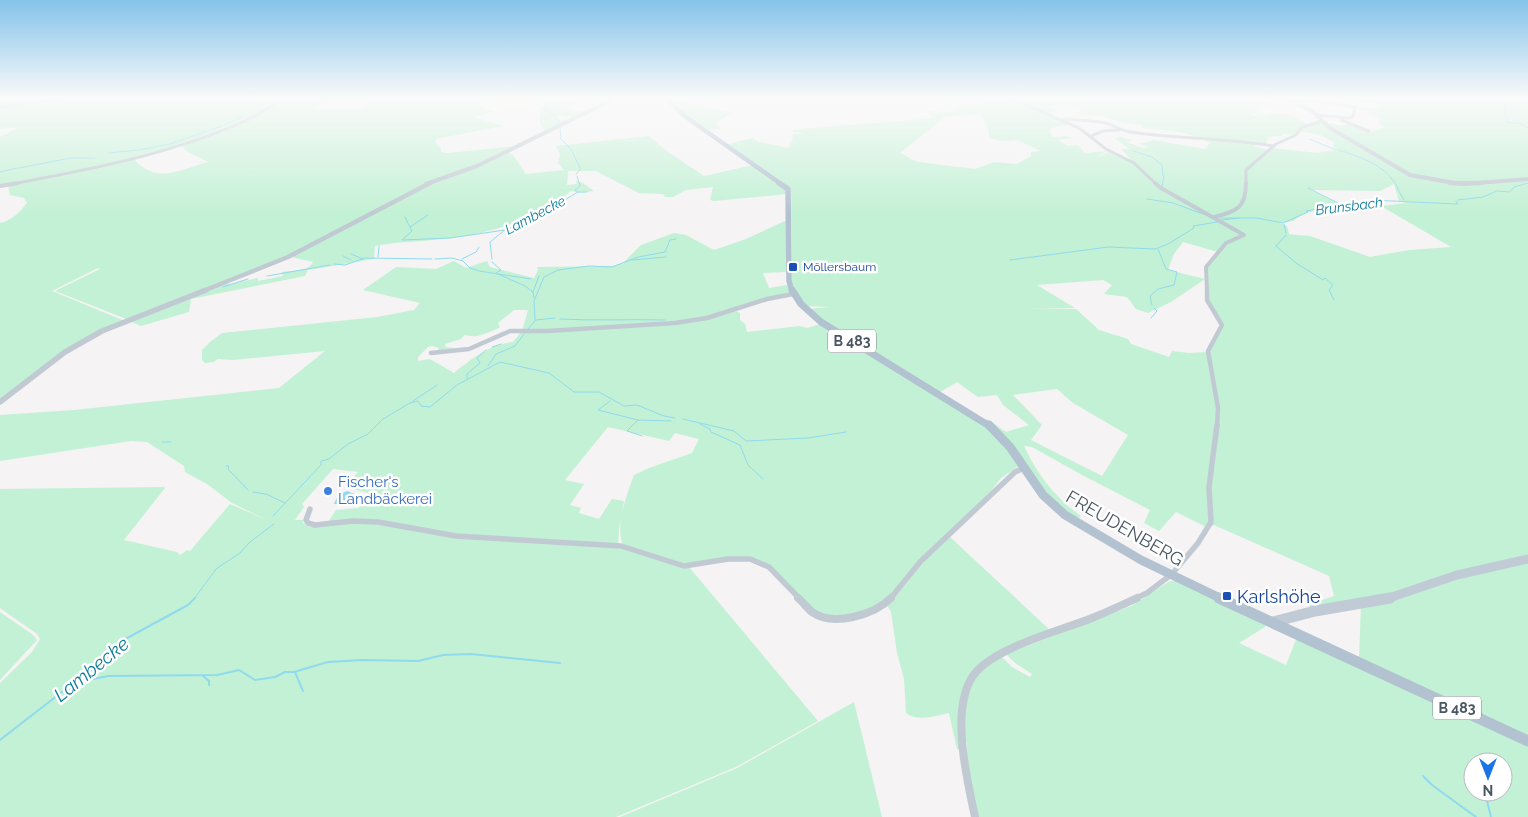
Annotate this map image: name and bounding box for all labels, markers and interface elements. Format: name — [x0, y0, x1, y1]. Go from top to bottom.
water label: Lambecke — [502, 192, 568, 238]
water label: Brunsbach — [1314, 194, 1384, 218]
place label: Möllersbaum — [803, 260, 876, 274]
marker: Möllersbaum — [787, 261, 799, 273]
road number: B 483 — [828, 330, 876, 352]
place label: Fischer's Landbäckerei — [338, 473, 432, 508]
marker: Fischer's Landbäckerei — [322, 485, 334, 497]
street label: FREUDENBERG — [1062, 486, 1188, 570]
place label: Karlshöhe — [1237, 586, 1321, 607]
marker: Karlshöhe — [1221, 590, 1233, 602]
water label: Lambecke — [49, 632, 133, 706]
road number: B 483 — [1433, 696, 1481, 720]
north arrow — [1463, 752, 1513, 802]
text: N — [1483, 782, 1493, 798]

